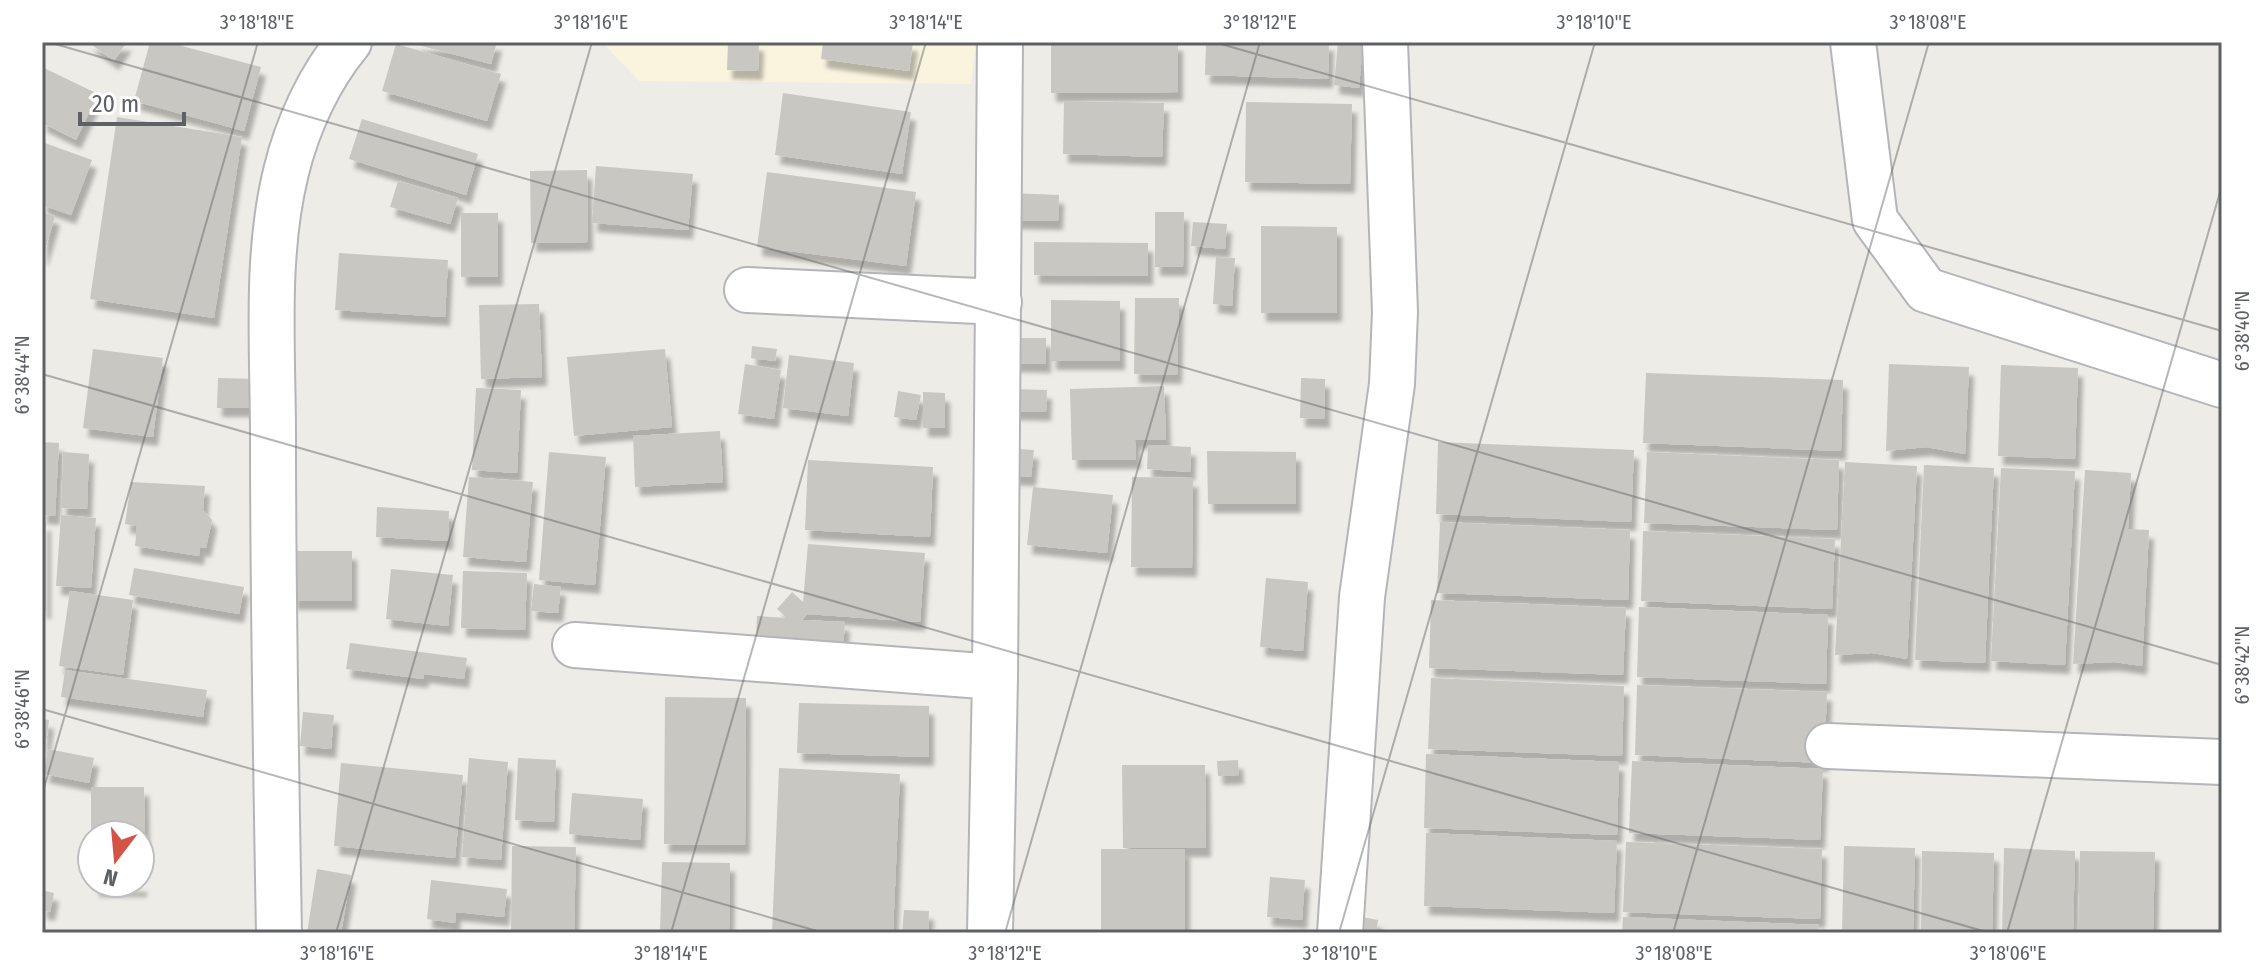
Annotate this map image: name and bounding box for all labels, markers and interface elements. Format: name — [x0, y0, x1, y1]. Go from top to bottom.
text: 3°18'18"E — [220, 10, 294, 34]
text: 3°18'16"E — [554, 10, 628, 34]
text: 3°18'14"E — [889, 10, 963, 34]
text: 3°18'12"E — [1223, 10, 1297, 34]
text: 3°18'10"E — [1557, 10, 1631, 34]
text: 3°18'08"E — [1890, 10, 1966, 34]
scale bar — [80, 76, 184, 126]
text: 20 m — [92, 90, 139, 118]
text: 6°38'40"N — [2230, 291, 2254, 371]
text: 6°38'44"N — [10, 335, 34, 415]
text: 6°38'42"N — [2230, 626, 2254, 705]
text: 6°38'46"N — [10, 669, 34, 749]
north arrow — [76, 819, 156, 899]
text: N — [101, 863, 121, 893]
text: 3°18'16"E — [300, 941, 374, 965]
text: 3°18'14"E — [634, 941, 708, 965]
text: 3°18'12"E — [968, 941, 1042, 965]
text: 3°18'10"E — [1303, 941, 1377, 965]
text: 3°18'08"E — [1636, 941, 1712, 965]
text: 3°18'06"E — [1970, 941, 2046, 965]

